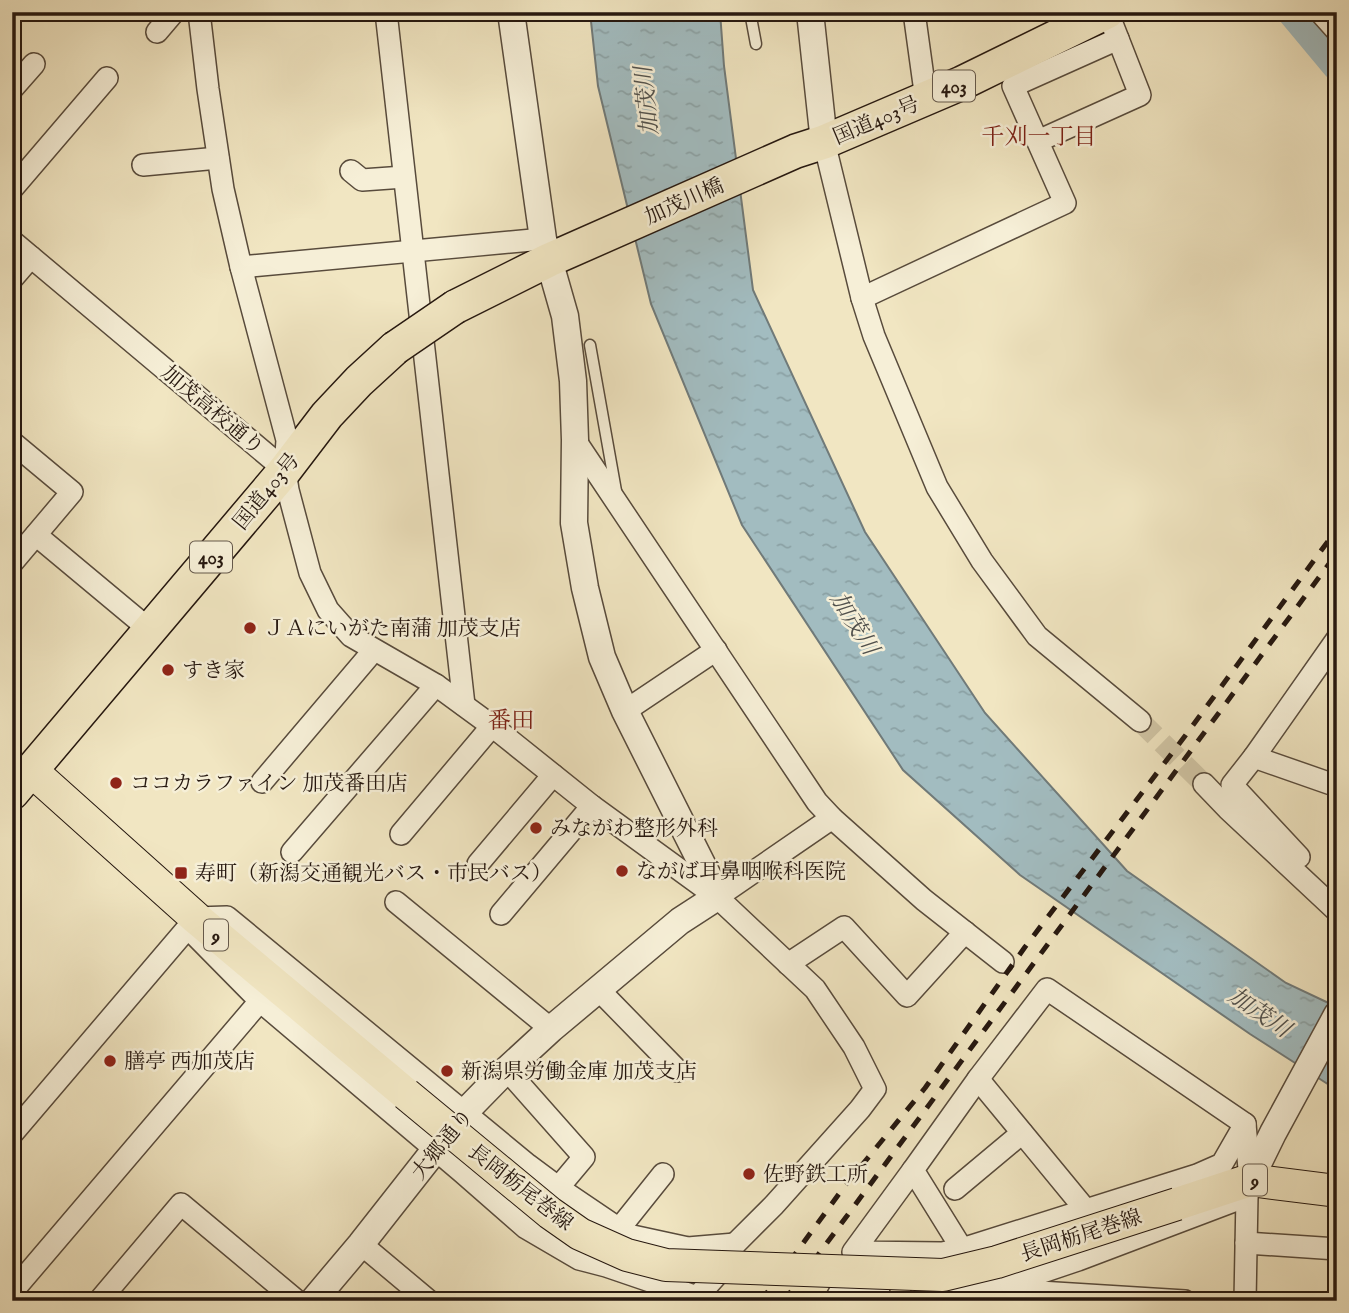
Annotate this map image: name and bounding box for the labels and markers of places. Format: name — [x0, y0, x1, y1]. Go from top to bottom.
place label: ＪＡにいがた南蒲 加茂支店 — [264, 616, 521, 643]
marker: ＪＡにいがた南蒲 加茂支店 — [242, 620, 258, 636]
place label: すき家 — [182, 658, 245, 685]
marker: すき家 — [160, 662, 176, 678]
place label: ココカラファイン 加茂番田店 — [130, 771, 407, 798]
marker: ココカラファイン 加茂番田店 — [108, 775, 124, 791]
place label: みながわ整形外科 — [550, 816, 718, 843]
marker: みながわ整形外科 — [528, 820, 544, 836]
place label: ながば耳鼻咽喉科医院 — [636, 859, 846, 886]
place label: 寿町（新潟交通観光バス・市民バス） — [195, 861, 552, 888]
marker: ながば耳鼻咽喉科医院 — [614, 863, 630, 879]
marker: 寿町（新潟交通観光バス・市民バス） — [173, 865, 189, 881]
place label: 膳亭 西加茂店 — [124, 1049, 255, 1076]
marker: 膳亭 西加茂店 — [102, 1053, 118, 1069]
place label: 新潟県労働金庫 加茂支店 — [461, 1059, 697, 1086]
marker: 新潟県労働金庫 加茂支店 — [439, 1063, 455, 1079]
place label: 佐野鉄工所 — [763, 1162, 868, 1189]
marker: 佐野鉄工所 — [741, 1166, 757, 1182]

